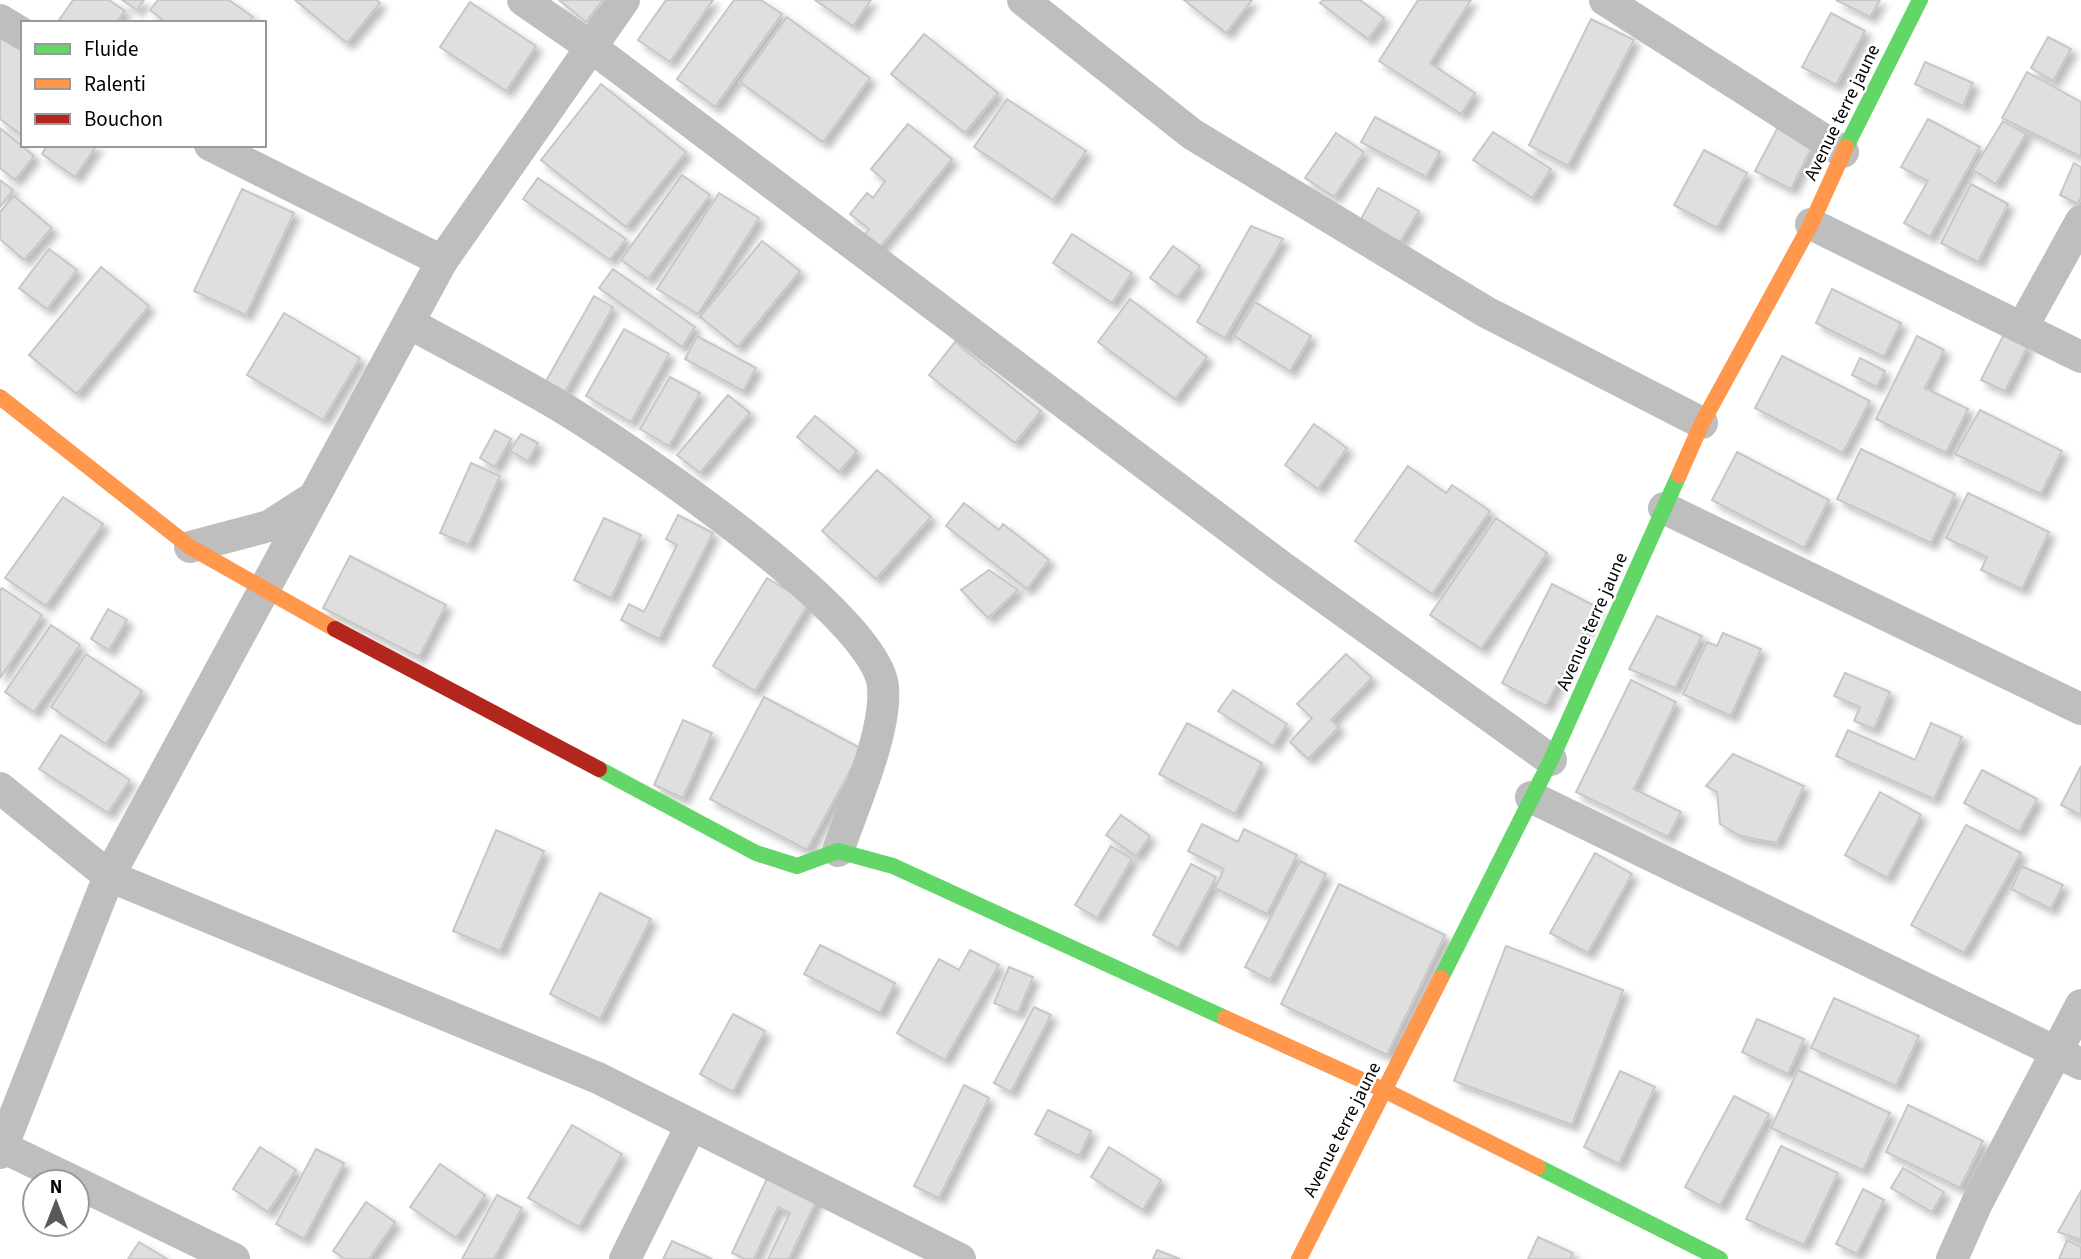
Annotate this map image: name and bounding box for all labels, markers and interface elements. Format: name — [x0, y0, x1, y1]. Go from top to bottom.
legend — [21, 21, 266, 147]
text: Fluide — [84, 34, 138, 64]
street label: Avenue terre jaune — [1798, 40, 1887, 185]
text: Ralenti — [84, 69, 146, 99]
text: Bouchon — [84, 104, 163, 134]
street label: Avenue terre jaune — [1550, 548, 1635, 695]
street label: Avenue terre jaune — [1297, 1057, 1388, 1202]
north arrow — [21, 1168, 91, 1238]
text: N — [50, 1174, 62, 1201]

